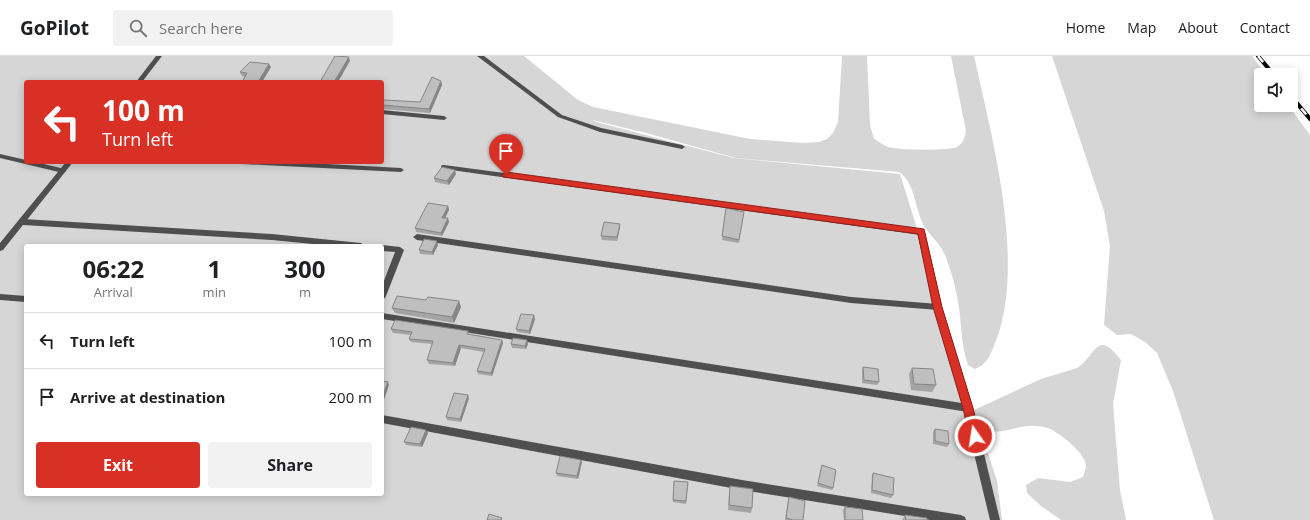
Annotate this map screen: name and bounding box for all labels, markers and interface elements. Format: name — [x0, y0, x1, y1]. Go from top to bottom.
search box — [113, 10, 393, 46]
text: GoPilot — [20, 15, 89, 41]
icon: search — [127, 17, 149, 39]
text: Search here — [159, 18, 243, 38]
text: Home — [1066, 18, 1105, 37]
text: Map — [1127, 18, 1156, 37]
text: About — [1178, 18, 1218, 37]
text: Contact — [1240, 18, 1290, 37]
map controls — [1254, 68, 1298, 112]
button: sound — [1254, 68, 1298, 112]
text: 100 m — [102, 91, 185, 129]
icon: left — [36, 96, 88, 148]
text: Turn left — [102, 127, 173, 151]
pin — [489, 134, 523, 175]
icon: arrive — [495, 140, 517, 162]
text: 06:22 — [82, 252, 144, 285]
text: 1 — [207, 252, 221, 285]
text: 300 — [284, 252, 326, 285]
text: Arrival — [94, 283, 133, 301]
text: min — [203, 283, 226, 301]
text: m — [299, 283, 311, 301]
icon: left — [36, 330, 58, 352]
text: Turn left — [70, 331, 135, 351]
text: 100 m — [328, 331, 372, 351]
icon: arrive — [36, 386, 58, 408]
text: Arrive at destination — [70, 387, 225, 407]
text: 200 m — [328, 387, 372, 407]
position arrow — [954, 415, 996, 457]
button: Exit — [36, 442, 200, 488]
button: Share — [208, 442, 372, 488]

